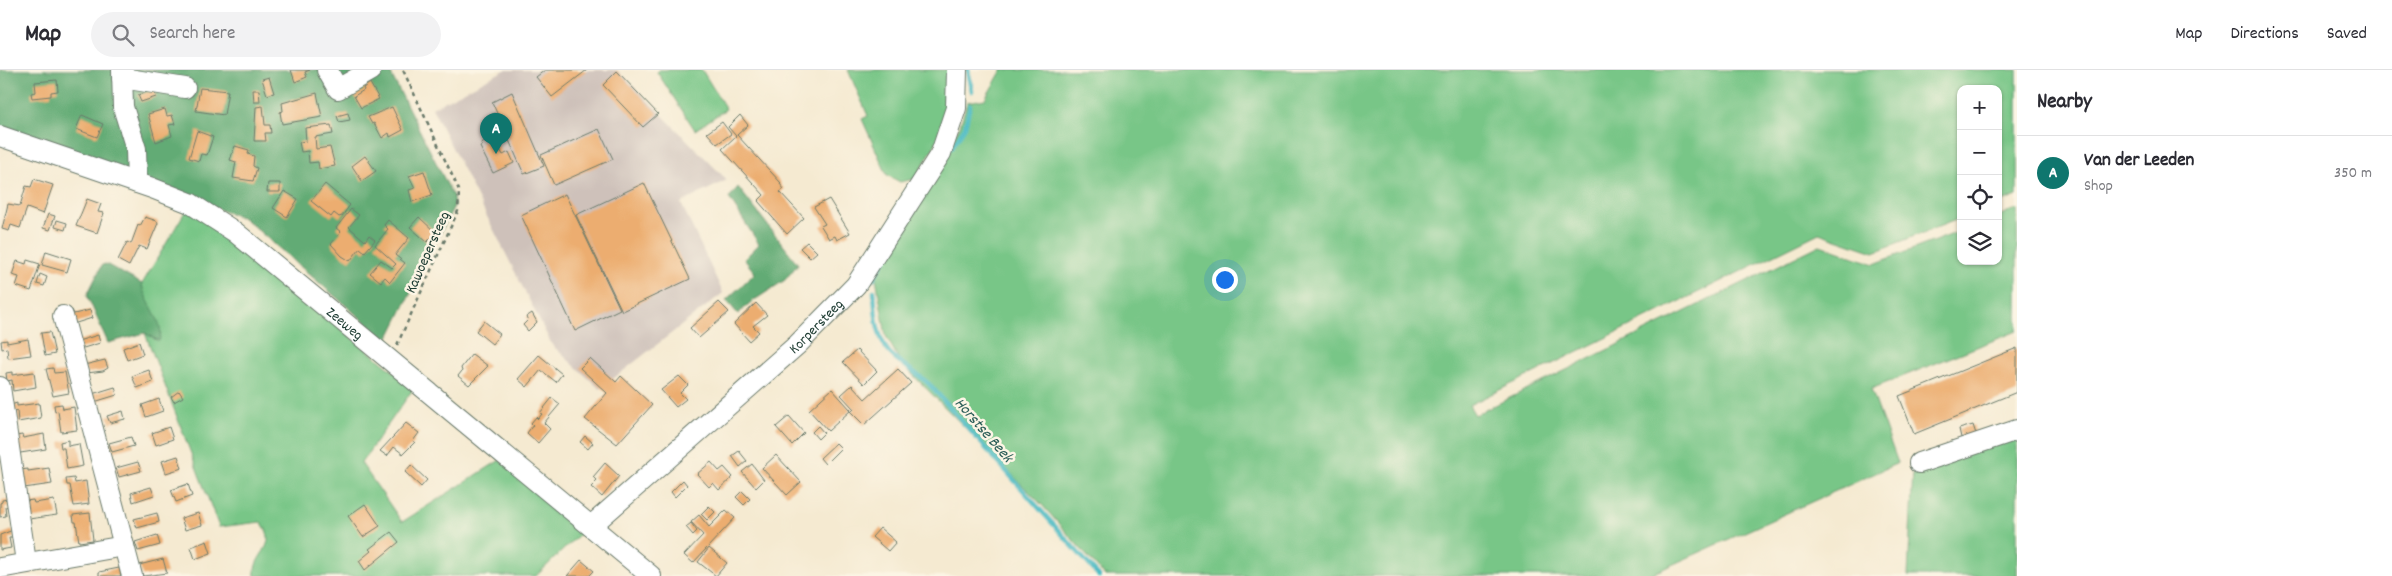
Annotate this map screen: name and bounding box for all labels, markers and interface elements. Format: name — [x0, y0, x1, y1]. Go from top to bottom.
search box — [91, 12, 441, 57]
text: Map — [25, 18, 61, 52]
icon: search — [109, 21, 137, 49]
text: Search here — [149, 21, 235, 48]
text: Map — [2175, 22, 2202, 47]
text: Directions — [2230, 22, 2299, 47]
text: Saved — [2327, 22, 2367, 47]
map controls — [1957, 85, 2002, 265]
button: + — [1957, 85, 2002, 130]
text: Nearby — [2037, 88, 2092, 118]
pin: A — [480, 113, 512, 154]
button: − — [1957, 130, 2002, 175]
text: Van der Leeden — [2084, 148, 2194, 175]
text: A — [2049, 162, 2057, 185]
text: 350 m — [2334, 162, 2372, 185]
button: locate — [1957, 175, 2002, 220]
text: Shop — [2084, 175, 2113, 198]
street label: Kawoepersteeg — [401, 208, 457, 297]
button: layers — [1957, 220, 2002, 265]
your location — [1212, 267, 1238, 293]
street label: Korpersteeg — [785, 295, 850, 360]
street label: Zeeweg — [320, 303, 367, 347]
water label: Horstse Beek — [948, 393, 1019, 469]

